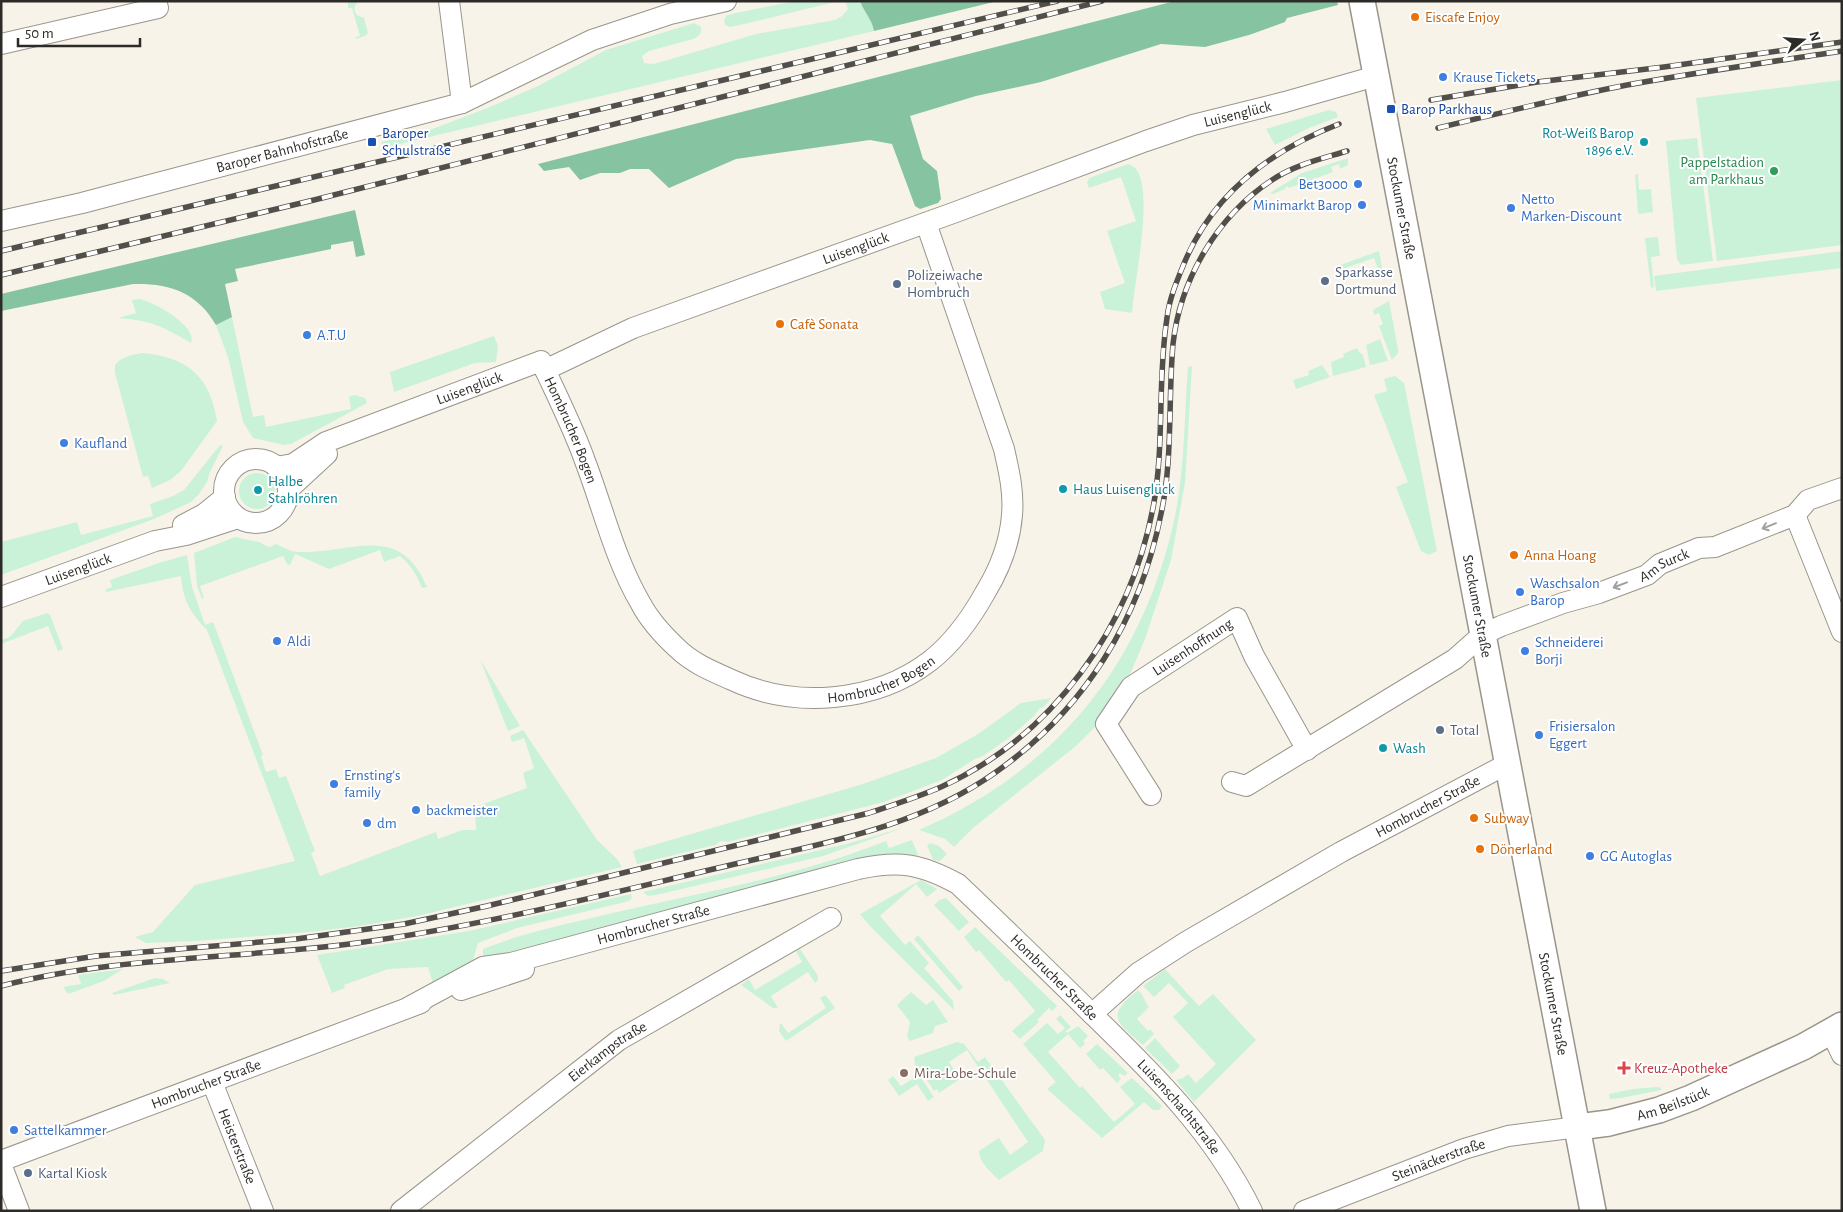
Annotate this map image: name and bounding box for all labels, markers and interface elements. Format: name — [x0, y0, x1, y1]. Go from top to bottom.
place label: Eiscafe Enjoy — [1425, 10, 1500, 25]
marker: Eiscafe Enjoy — [1409, 11, 1421, 23]
scale bar — [18, 15, 140, 47]
north arrow — [1778, 15, 1828, 65]
text: 50 m — [25, 26, 54, 41]
text: N — [1806, 30, 1823, 43]
place label: Krause Tickets — [1453, 70, 1536, 85]
marker: Krause Tickets — [1437, 71, 1449, 83]
street label: Luisenglück — [1202, 98, 1273, 130]
place label: Barop Parkhaus — [1401, 102, 1492, 117]
marker: Barop Parkhaus — [1385, 103, 1397, 115]
street label: Baroper Bahnhofstraße — [215, 126, 350, 175]
place label: Baroper Schulstraße — [382, 126, 451, 158]
place label: Rot-Weiß Barop 1896 e.V. — [1542, 126, 1634, 158]
marker: Baroper Schulstraße — [366, 136, 378, 148]
marker: Rot-Weiß Barop 1896 e.V. — [1638, 136, 1650, 148]
place label: Pappelstadion am Parkhaus — [1680, 155, 1764, 187]
street label: Stockumer Straße — [1384, 156, 1419, 261]
marker: Pappelstadion am Parkhaus — [1768, 165, 1780, 177]
place label: Bet3000 — [1298, 177, 1348, 192]
marker: Bet3000 — [1352, 178, 1364, 190]
place label: Netto Marken-Discount — [1521, 192, 1622, 224]
place label: Minimarkt Barop — [1253, 198, 1352, 213]
marker: Minimarkt Barop — [1356, 199, 1368, 211]
marker: Netto Marken-Discount — [1505, 202, 1517, 214]
street label: Luisenglück — [821, 229, 891, 267]
place label: Sparkasse Dortmund — [1335, 265, 1397, 297]
place label: Polizeiwache Hombruch — [907, 268, 983, 300]
marker: Sparkasse Dortmund — [1319, 275, 1331, 287]
marker: Polizeiwache Hombruch — [891, 278, 903, 290]
place label: Cafè Sonata — [790, 317, 859, 332]
marker: Cafè Sonata — [774, 318, 786, 330]
place label: A.T.U — [317, 328, 346, 343]
marker: A.T.U — [301, 329, 313, 341]
street label: Luisenglück — [434, 369, 504, 407]
street label: Hombrucher Bogen — [542, 374, 600, 485]
place label: Kaufland — [74, 436, 128, 451]
marker: Kaufland — [58, 437, 70, 449]
place label: Halbe Stahlröhren — [268, 474, 338, 506]
place label: Haus Luisenglück — [1073, 482, 1175, 497]
marker: Haus Luisenglück — [1057, 483, 1069, 495]
marker: Halbe Stahlröhren — [252, 484, 264, 496]
one-way arrow — [1762, 521, 1777, 531]
street label: Am Surck — [1637, 545, 1691, 585]
place label: Anna Hoang — [1524, 548, 1597, 563]
marker: Anna Hoang — [1508, 549, 1520, 561]
street label: Luisenglück — [43, 550, 113, 588]
street label: Stockumer Straße — [1460, 553, 1495, 659]
place label: Waschsalon Barop — [1530, 576, 1600, 608]
one-way arrow — [1612, 581, 1628, 590]
marker: Waschsalon Barop — [1514, 586, 1526, 598]
street label: Luisenhoffnung — [1150, 615, 1236, 678]
place label: Aldi — [287, 634, 311, 649]
marker: Aldi — [271, 635, 283, 647]
place label: Schneiderei Borji — [1535, 635, 1604, 667]
marker: Schneiderei Borji — [1519, 645, 1531, 657]
street label: Hombrucher Bogen — [827, 653, 938, 705]
place label: Frisiersalon Eggert — [1549, 719, 1616, 751]
place label: Total — [1450, 723, 1479, 738]
marker: Total — [1434, 724, 1446, 736]
marker: Frisiersalon Eggert — [1533, 729, 1545, 741]
place label: Wash — [1393, 741, 1426, 756]
marker: Wash — [1377, 742, 1389, 754]
place label: Ernsting's family — [344, 768, 400, 800]
street label: Hombrucher Straße — [1373, 772, 1482, 840]
marker: Ernsting's family — [328, 778, 340, 790]
place label: backmeister — [426, 803, 498, 818]
marker: backmeister — [410, 804, 422, 816]
place label: Subway — [1484, 811, 1530, 826]
marker: Subway — [1468, 812, 1480, 824]
place label: dm — [377, 816, 397, 831]
marker: dm — [361, 817, 373, 829]
place label: Dönerland — [1490, 842, 1553, 857]
marker: Dönerland — [1474, 843, 1486, 855]
place label: GG Autoglas — [1600, 849, 1672, 864]
marker: GG Autoglas — [1584, 850, 1596, 862]
street label: Hombrucher Straße — [596, 902, 711, 947]
street label: Hombrucher Straße — [1008, 931, 1101, 1023]
street label: Stockumer Straße — [1536, 951, 1571, 1057]
street label: Eierkampstraße — [565, 1018, 649, 1084]
street label: Hombrucher Straße — [149, 1056, 263, 1111]
street label: Luisenschachtstraße — [1135, 1056, 1224, 1157]
place label: Kreuz-Apotheke — [1634, 1061, 1728, 1076]
marker: Kreuz-Apotheke — [1618, 1062, 1630, 1074]
place label: Mira-Lobe-Schule — [914, 1066, 1017, 1081]
marker: Mira-Lobe-Schule — [898, 1067, 910, 1079]
street label: Am Beilstück — [1635, 1083, 1711, 1123]
street label: Heisterstraße — [216, 1106, 259, 1186]
place label: Sattelkammer — [24, 1123, 107, 1138]
marker: Sattelkammer — [8, 1124, 20, 1136]
street label: Steinäckerstraße — [1390, 1136, 1487, 1184]
place label: Kartal Kiosk — [38, 1166, 107, 1181]
marker: Kartal Kiosk — [22, 1167, 34, 1179]

